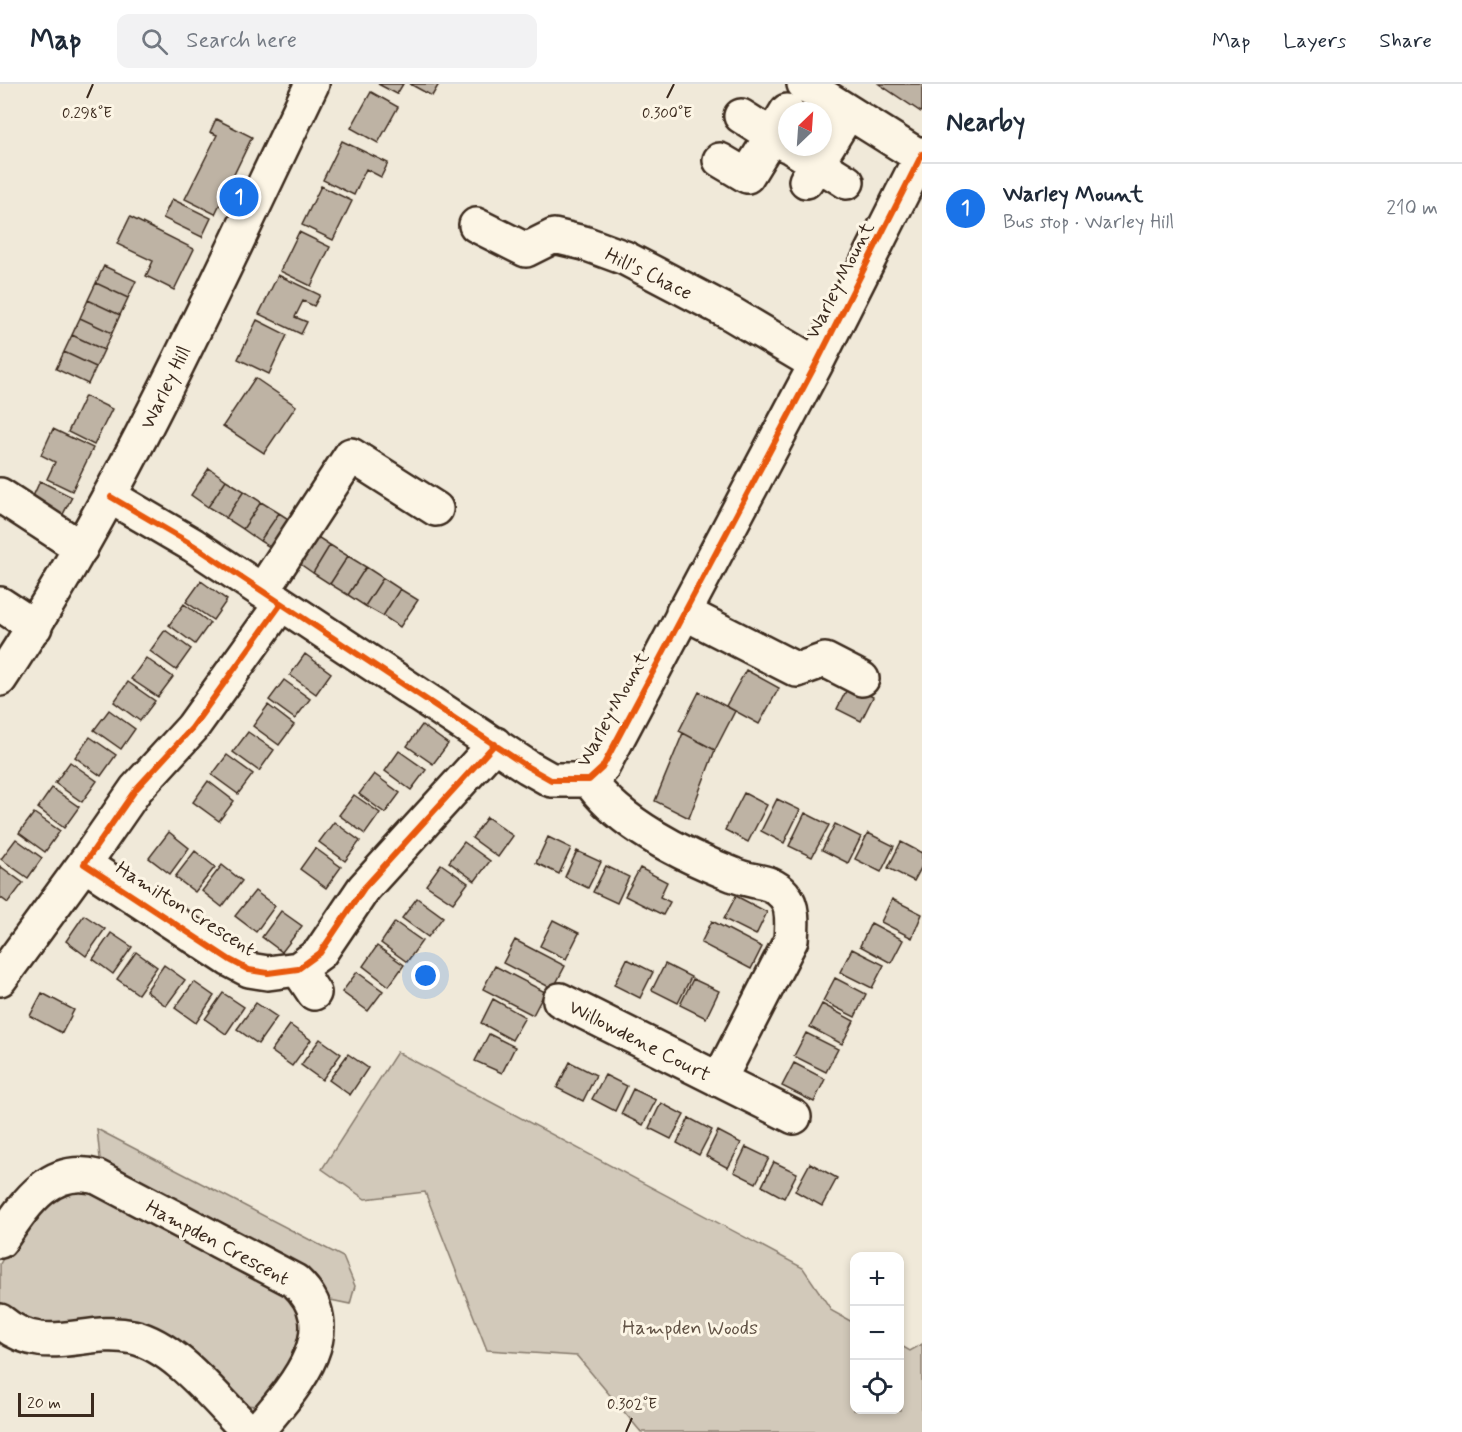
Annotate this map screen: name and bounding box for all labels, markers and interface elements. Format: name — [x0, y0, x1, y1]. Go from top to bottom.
search box — [117, 14, 537, 68]
text: Map — [30, 23, 81, 60]
icon: search — [138, 25, 171, 58]
text: Search here — [186, 27, 297, 55]
text: Map — [1212, 27, 1250, 55]
text: Layers — [1283, 27, 1346, 55]
text: Share — [1379, 27, 1432, 55]
north arrow — [778, 102, 832, 156]
text: 0.298°E — [62, 104, 112, 124]
text: 0.300°E — [642, 104, 692, 124]
text: Nearby — [946, 106, 1025, 140]
pin: 1 — [220, 174, 258, 220]
text: Warley Mount — [1003, 181, 1144, 209]
text: 1 — [961, 195, 970, 222]
text: 210 m — [1386, 195, 1438, 222]
text: Bus stop · Warley Hill — [1003, 209, 1174, 236]
street label: Warley Mount — [799, 217, 881, 344]
street label: Hill's Chace — [600, 242, 696, 307]
street label: Warley Hill — [135, 341, 198, 434]
street label: Warley Mount — [571, 647, 656, 772]
street label: Hamilton Crescent — [110, 855, 260, 963]
your location — [411, 961, 440, 990]
street label: Willowdene Court — [564, 994, 715, 1089]
street label: Hampden Crescent — [141, 1194, 294, 1293]
map controls — [850, 1252, 904, 1414]
button: + — [850, 1252, 904, 1306]
button: − — [850, 1306, 904, 1360]
park label: Hampden Woods — [622, 1315, 758, 1342]
button: locate — [850, 1360, 904, 1414]
scale bar — [18, 1390, 94, 1418]
text: 20 m — [27, 1393, 61, 1414]
text: 0.302°E — [607, 1395, 657, 1415]

